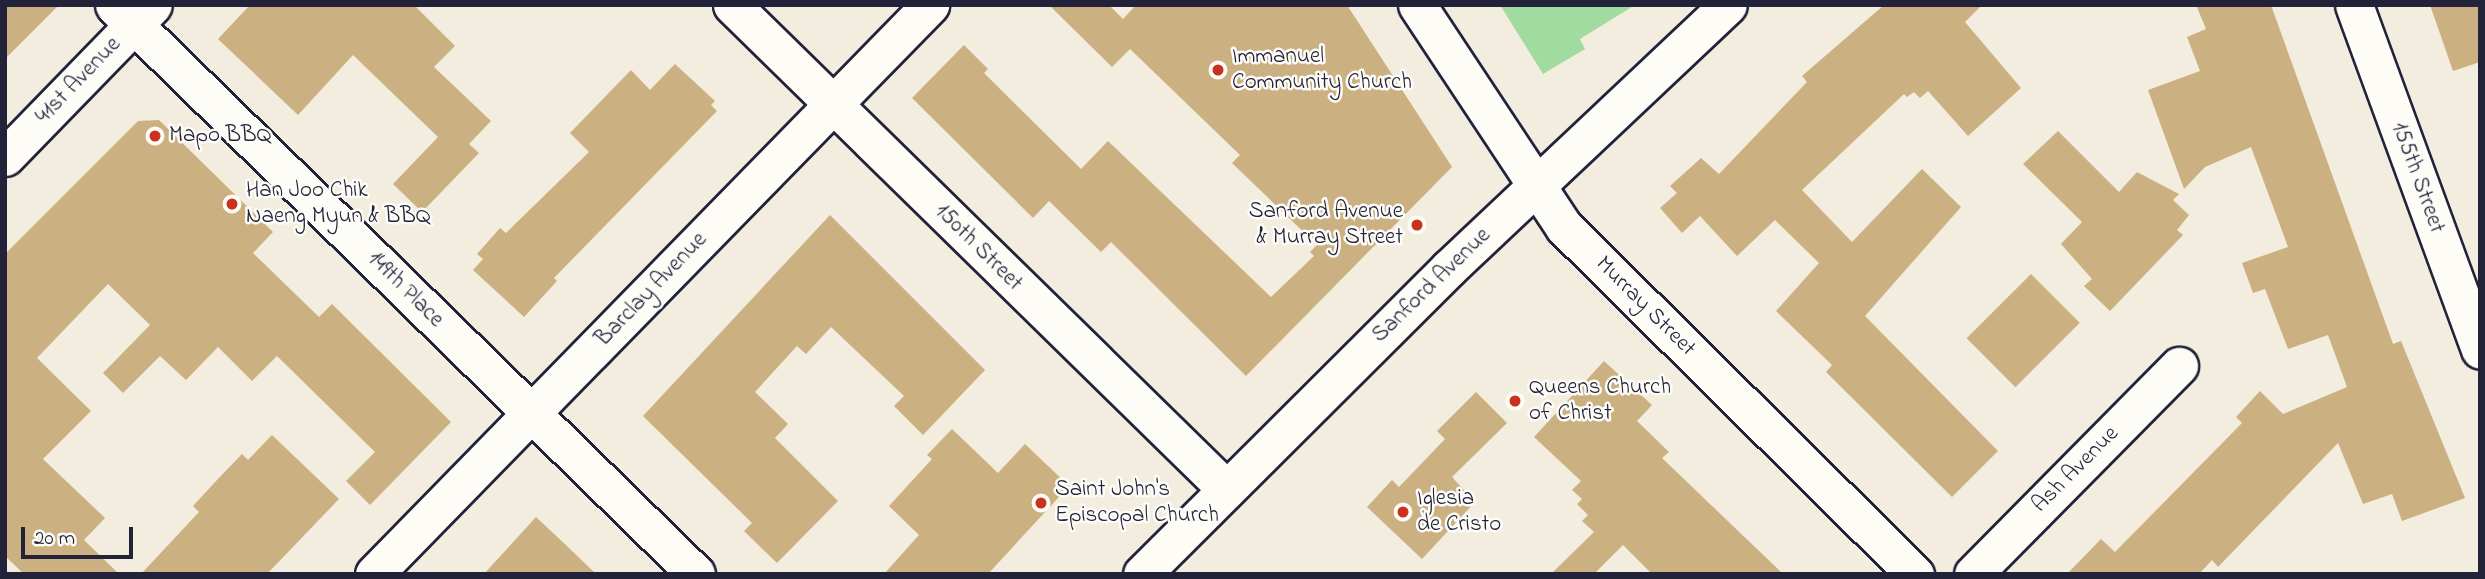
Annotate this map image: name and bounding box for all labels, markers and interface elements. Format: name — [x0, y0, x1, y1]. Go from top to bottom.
street label: 41st Avenue — [31, 32, 127, 130]
place label: Immanuel Community Church — [1232, 43, 1412, 97]
marker: Immanuel Community Church — [1210, 62, 1226, 78]
street label: 155th Street — [2384, 119, 2450, 237]
place label: Mapo BBQ — [169, 122, 271, 150]
marker: Mapo BBQ — [147, 128, 163, 144]
place label: Han Joo Chik Naeng Myun & BBQ — [246, 177, 431, 231]
marker: Han Joo Chik Naeng Myun & BBQ — [224, 196, 240, 212]
street label: 150th Street — [928, 198, 1028, 298]
place label: Sanford Avenue & Murray Street — [1249, 198, 1403, 252]
marker: Sanford Avenue & Murray Street — [1409, 217, 1425, 233]
street label: Sanford Avenue — [1367, 222, 1497, 350]
street label: Barclay Avenue — [590, 227, 714, 353]
street label: 149th Place — [361, 246, 449, 334]
street label: Murray Street — [1589, 251, 1701, 363]
place label: Queens Church of Christ — [1529, 374, 1671, 428]
marker: Queens Church of Christ — [1507, 393, 1523, 409]
street label: Ash Avenue — [2027, 421, 2125, 519]
place label: Saint John's Episcopal Church — [1055, 476, 1219, 530]
place label: Iglesia de Cristo — [1417, 485, 1501, 539]
marker: Saint John's Episcopal Church — [1033, 495, 1049, 511]
marker: Iglesia de Cristo — [1395, 504, 1411, 520]
scale bar — [24, 512, 136, 556]
text: 20 m — [34, 524, 75, 554]

